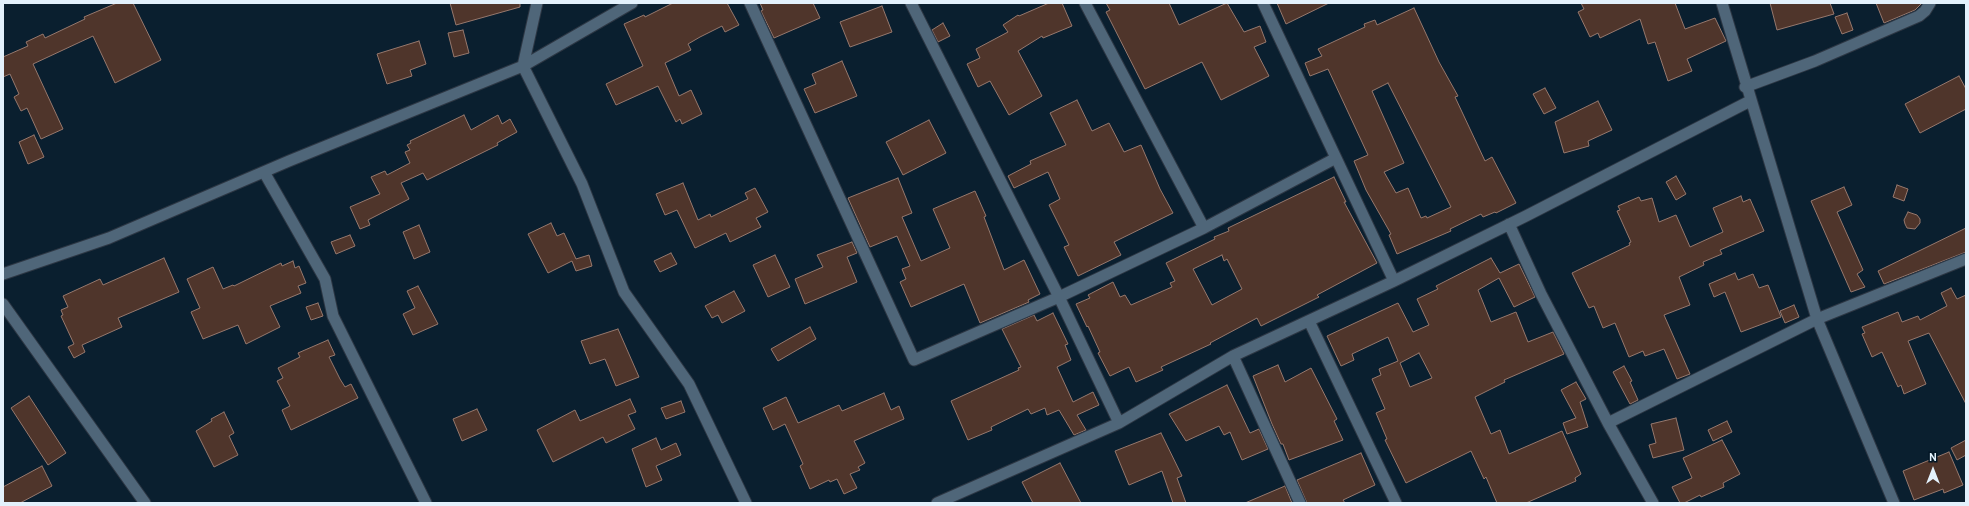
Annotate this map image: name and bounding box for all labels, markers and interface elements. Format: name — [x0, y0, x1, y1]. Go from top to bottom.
north arrow — [1913, 450, 1953, 490]
text: N — [1929, 451, 1937, 465]

